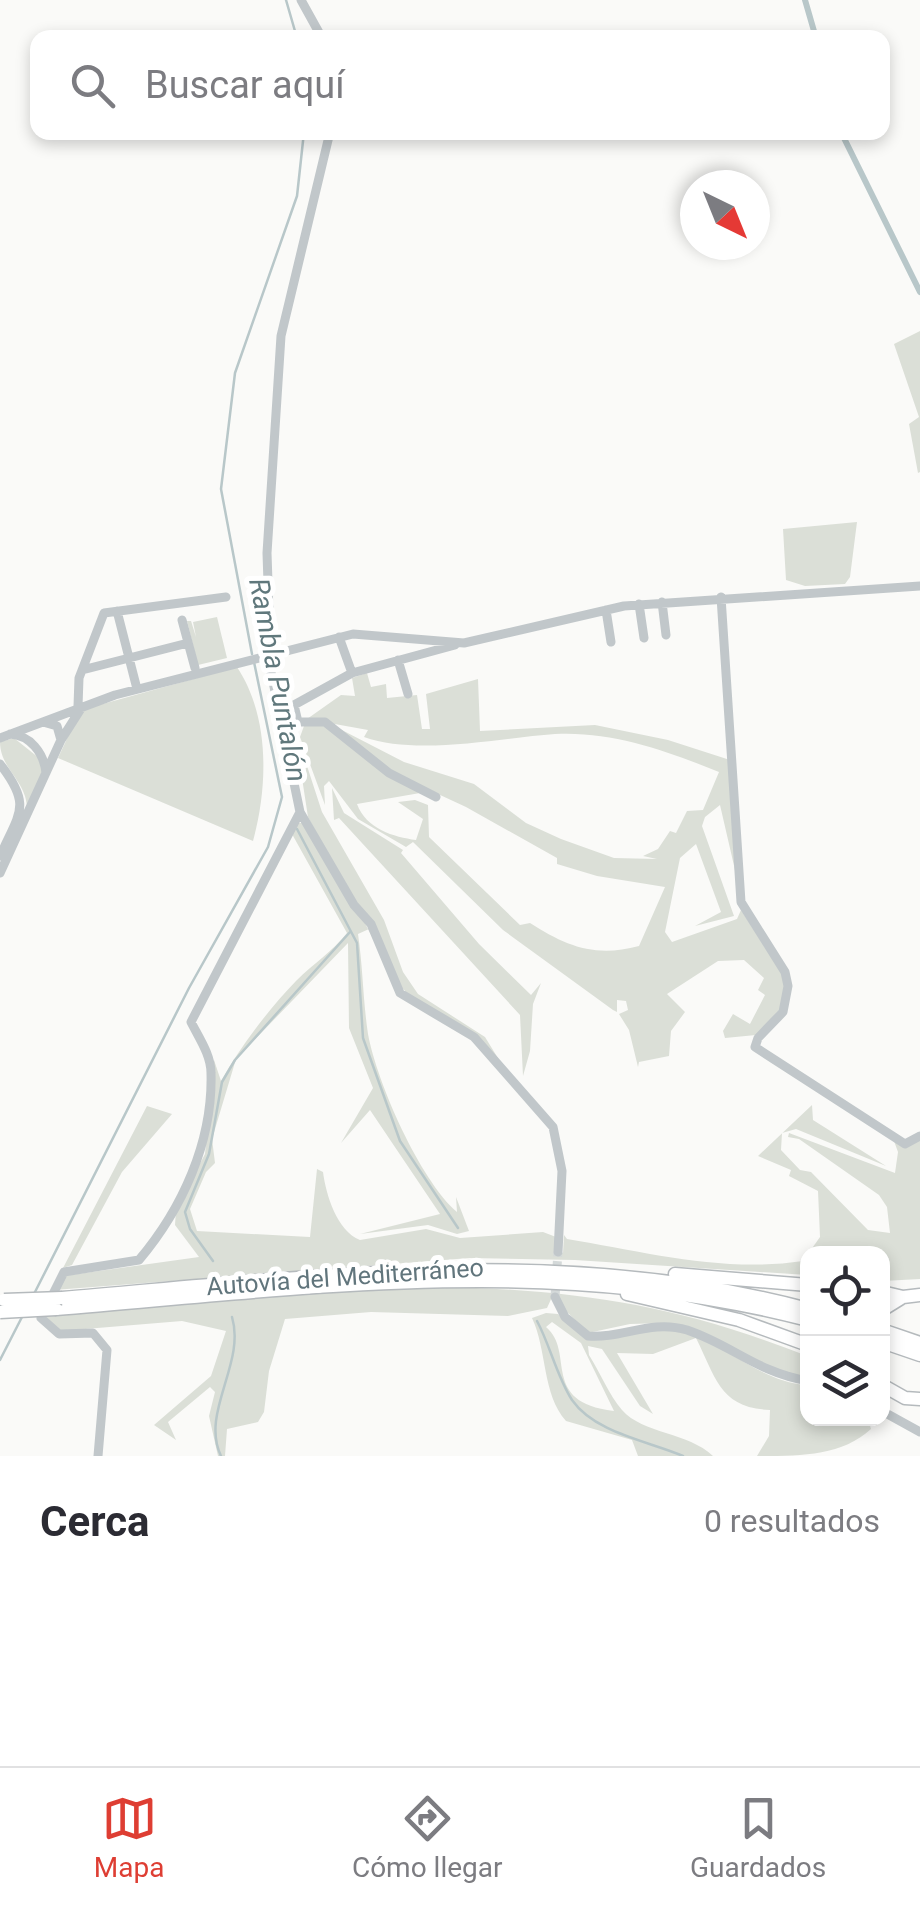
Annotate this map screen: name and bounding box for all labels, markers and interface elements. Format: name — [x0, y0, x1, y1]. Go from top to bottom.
search box — [30, 30, 890, 140]
icon: search — [65, 58, 120, 113]
text: Buscar aquí — [145, 63, 345, 107]
north arrow — [680, 170, 770, 260]
water label: Rambla Puntalón — [242, 575, 314, 785]
map controls — [800, 1246, 890, 1426]
button: locate — [800, 1246, 890, 1336]
street label: Autovía del Mediterráneo — [205, 1253, 485, 1301]
button: layers — [800, 1336, 890, 1426]
text: Cerca — [40, 1497, 150, 1546]
text: 0 resultados — [704, 1502, 880, 1540]
tab: Mapa — [94, 1791, 164, 1884]
tab: Cómo llegar — [352, 1791, 502, 1884]
tab: Guardados — [690, 1791, 826, 1884]

